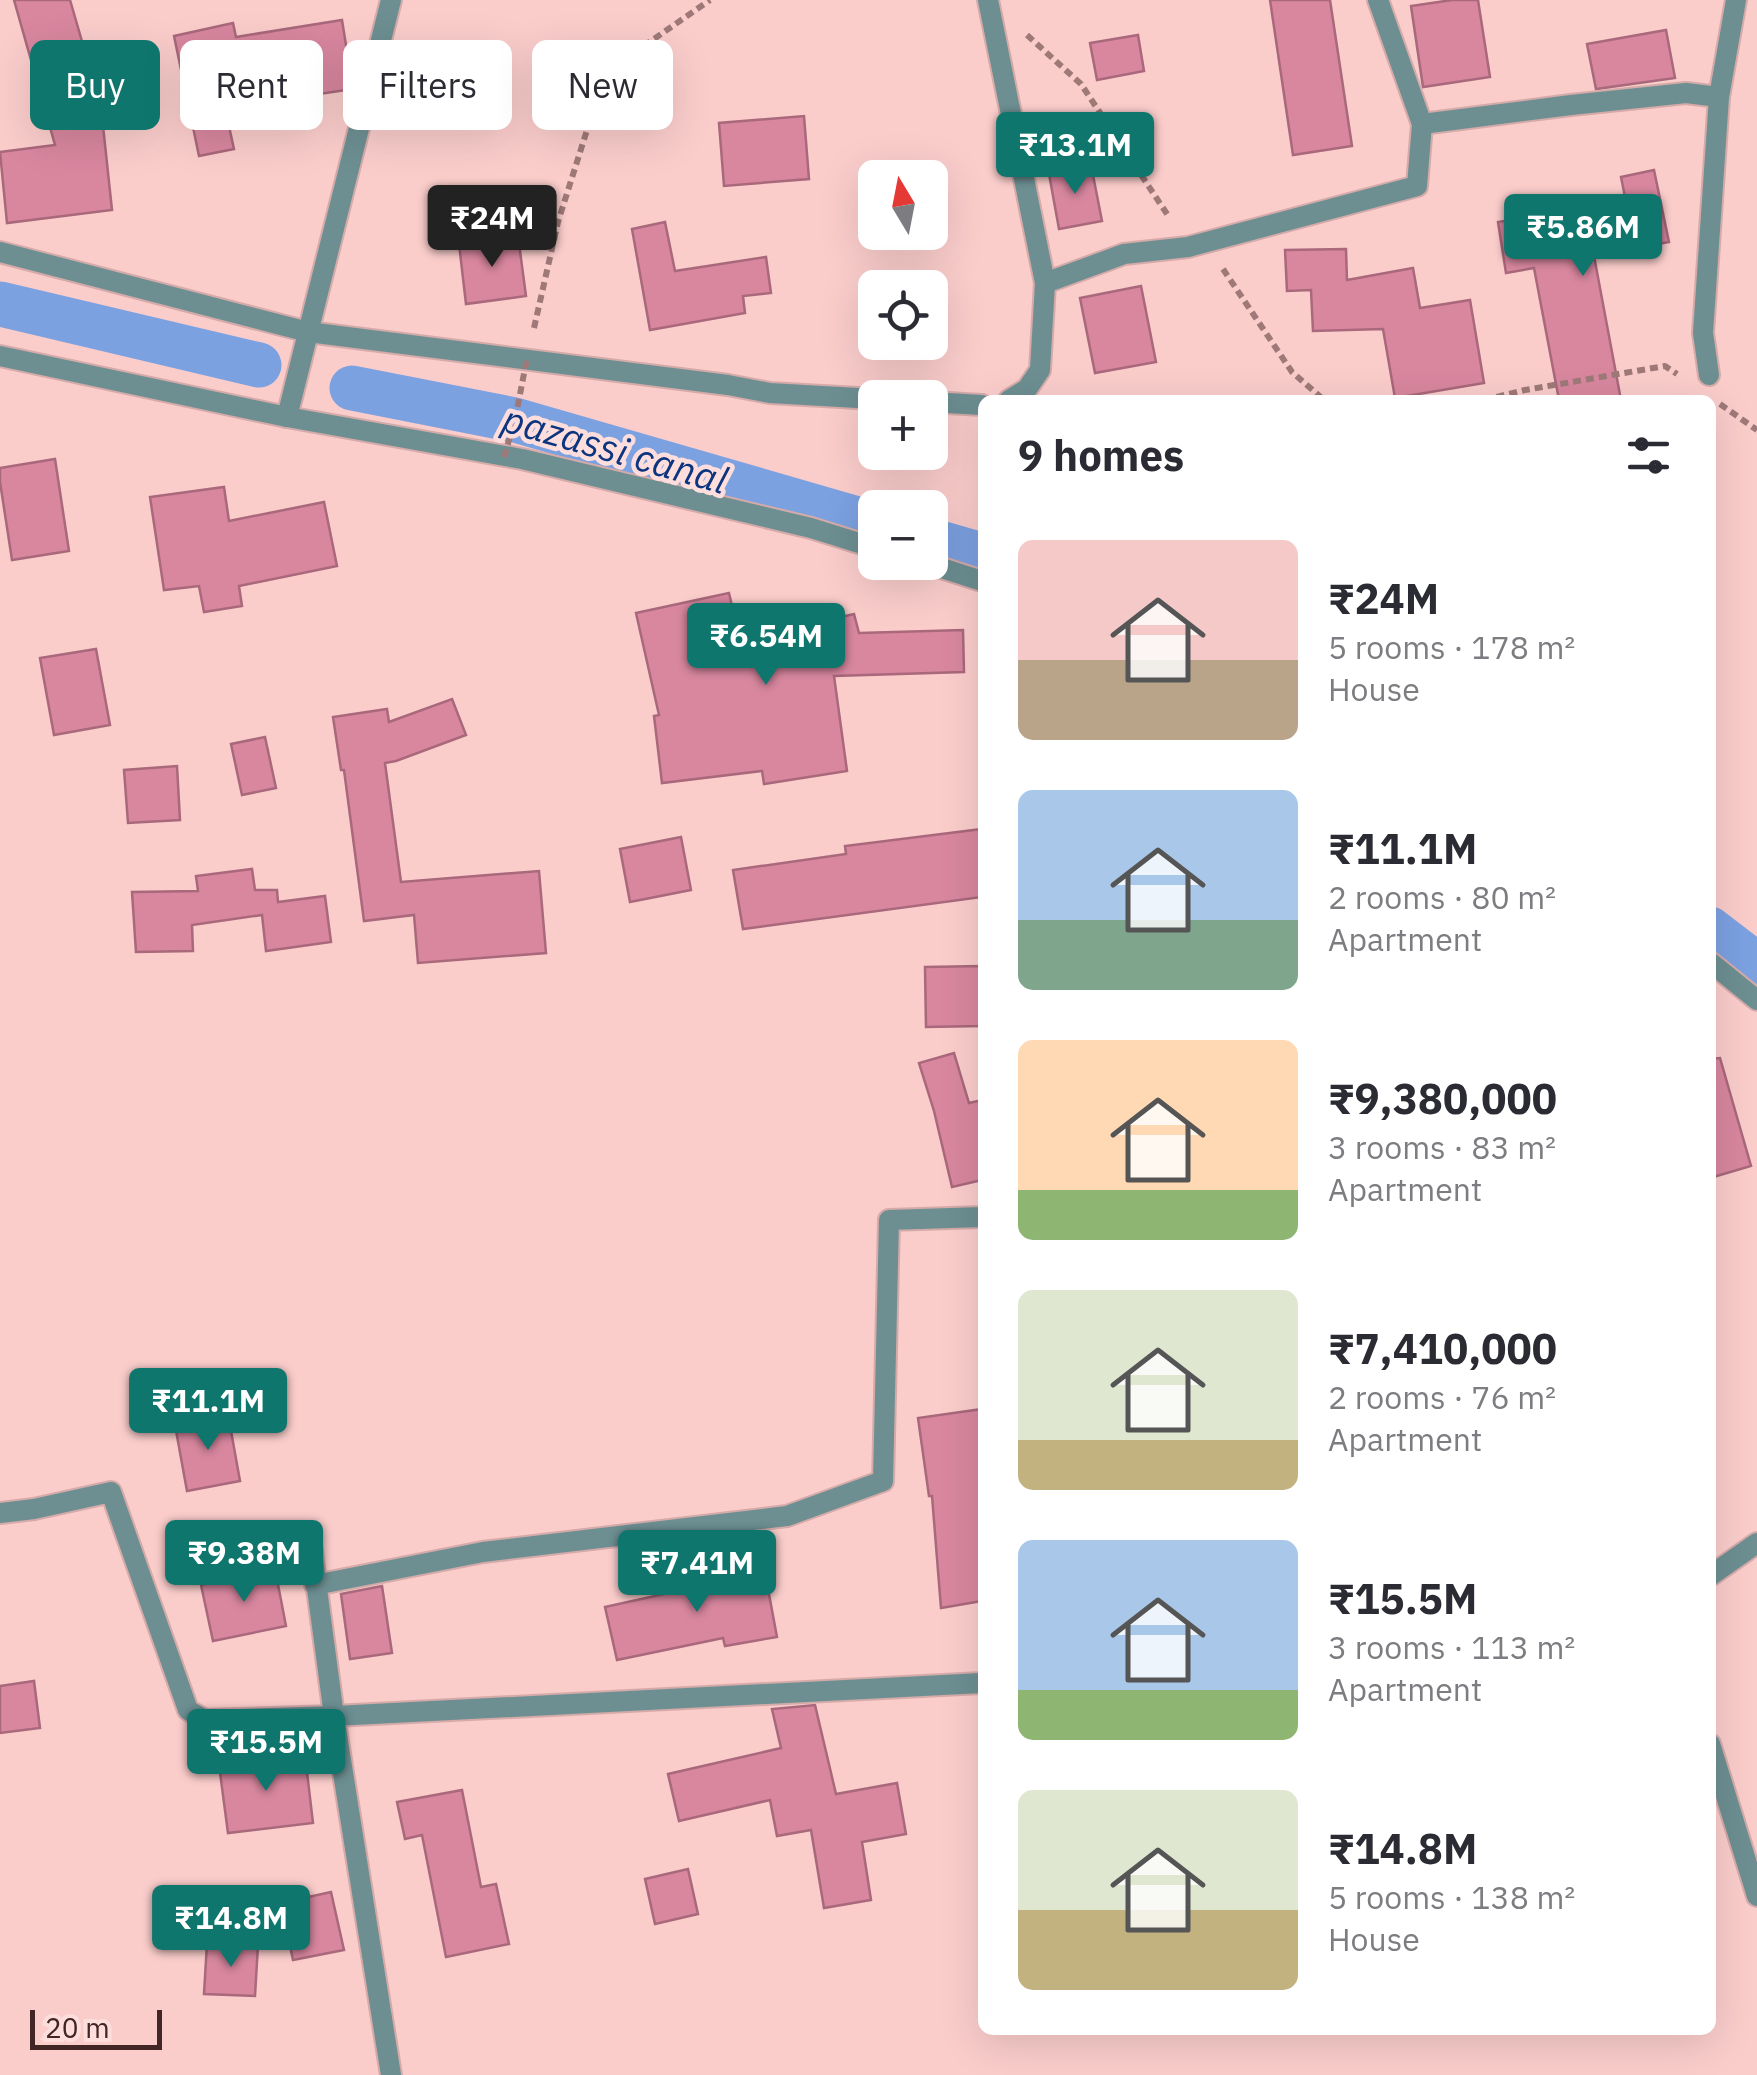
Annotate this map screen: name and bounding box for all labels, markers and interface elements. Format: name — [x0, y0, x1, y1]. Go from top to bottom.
chip: Buy — [30, 40, 160, 130]
chip: Rent — [180, 40, 323, 130]
chip: Filters — [343, 40, 512, 130]
chip: New — [532, 40, 673, 130]
pin: ₹13.1M — [994, 112, 1156, 197]
text: ₹13.1M — [1018, 123, 1132, 165]
north arrow — [858, 160, 948, 250]
map controls — [858, 160, 948, 580]
pin: ₹24M — [433, 185, 551, 270]
pin: ₹5.86M — [1502, 194, 1664, 279]
text: ₹24M — [450, 196, 534, 238]
text: ₹5.86M — [1526, 205, 1640, 247]
button: locate — [858, 270, 948, 360]
button: + — [858, 380, 948, 470]
water label: pazassi canal — [496, 393, 733, 504]
text: 9 homes — [1018, 428, 1184, 483]
icon: filters — [1621, 428, 1676, 483]
button: − — [858, 490, 948, 580]
text: ₹24M — [1328, 571, 1439, 626]
icon: home — [1098, 580, 1218, 700]
pin: ₹6.54M — [685, 603, 847, 688]
text: ₹6.54M — [709, 614, 823, 656]
text: 5 rooms · 178 m² — [1328, 626, 1575, 668]
text: House — [1328, 668, 1420, 710]
text: ₹11.1M — [1328, 821, 1477, 876]
icon: home — [1098, 830, 1218, 950]
text: 2 rooms · 80 m² — [1328, 876, 1556, 918]
text: Apartment — [1328, 918, 1482, 960]
text: ₹9,380,000 — [1328, 1071, 1557, 1126]
icon: home — [1098, 1080, 1218, 1200]
text: 3 rooms · 83 m² — [1328, 1126, 1556, 1168]
text: Apartment — [1328, 1168, 1482, 1210]
text: ₹7,410,000 — [1328, 1321, 1557, 1376]
icon: home — [1098, 1330, 1218, 1450]
pin: ₹11.1M — [127, 1368, 289, 1453]
text: 2 rooms · 76 m² — [1328, 1376, 1556, 1418]
text: ₹11.1M — [151, 1379, 265, 1421]
text: Apartment — [1328, 1418, 1482, 1460]
pin: ₹9.38M — [163, 1520, 325, 1605]
pin: ₹7.41M — [616, 1530, 778, 1615]
text: ₹9.38M — [187, 1531, 301, 1573]
text: ₹7.41M — [640, 1541, 754, 1583]
text: ₹15.5M — [1328, 1571, 1477, 1626]
icon: home — [1098, 1580, 1218, 1700]
text: 3 rooms · 113 m² — [1328, 1626, 1575, 1668]
text: Apartment — [1328, 1668, 1482, 1710]
pin: ₹15.5M — [185, 1709, 347, 1794]
text: ₹15.5M — [209, 1720, 323, 1762]
text: ₹14.8M — [1328, 1821, 1477, 1876]
icon: home — [1098, 1830, 1218, 1950]
text: 5 rooms · 138 m² — [1328, 1876, 1575, 1918]
pin: ₹14.8M — [150, 1885, 312, 1970]
text: ₹14.8M — [174, 1896, 288, 1938]
text: House — [1328, 1918, 1420, 1960]
scale bar — [30, 2005, 162, 2050]
text: 20 m — [45, 2009, 110, 2046]

